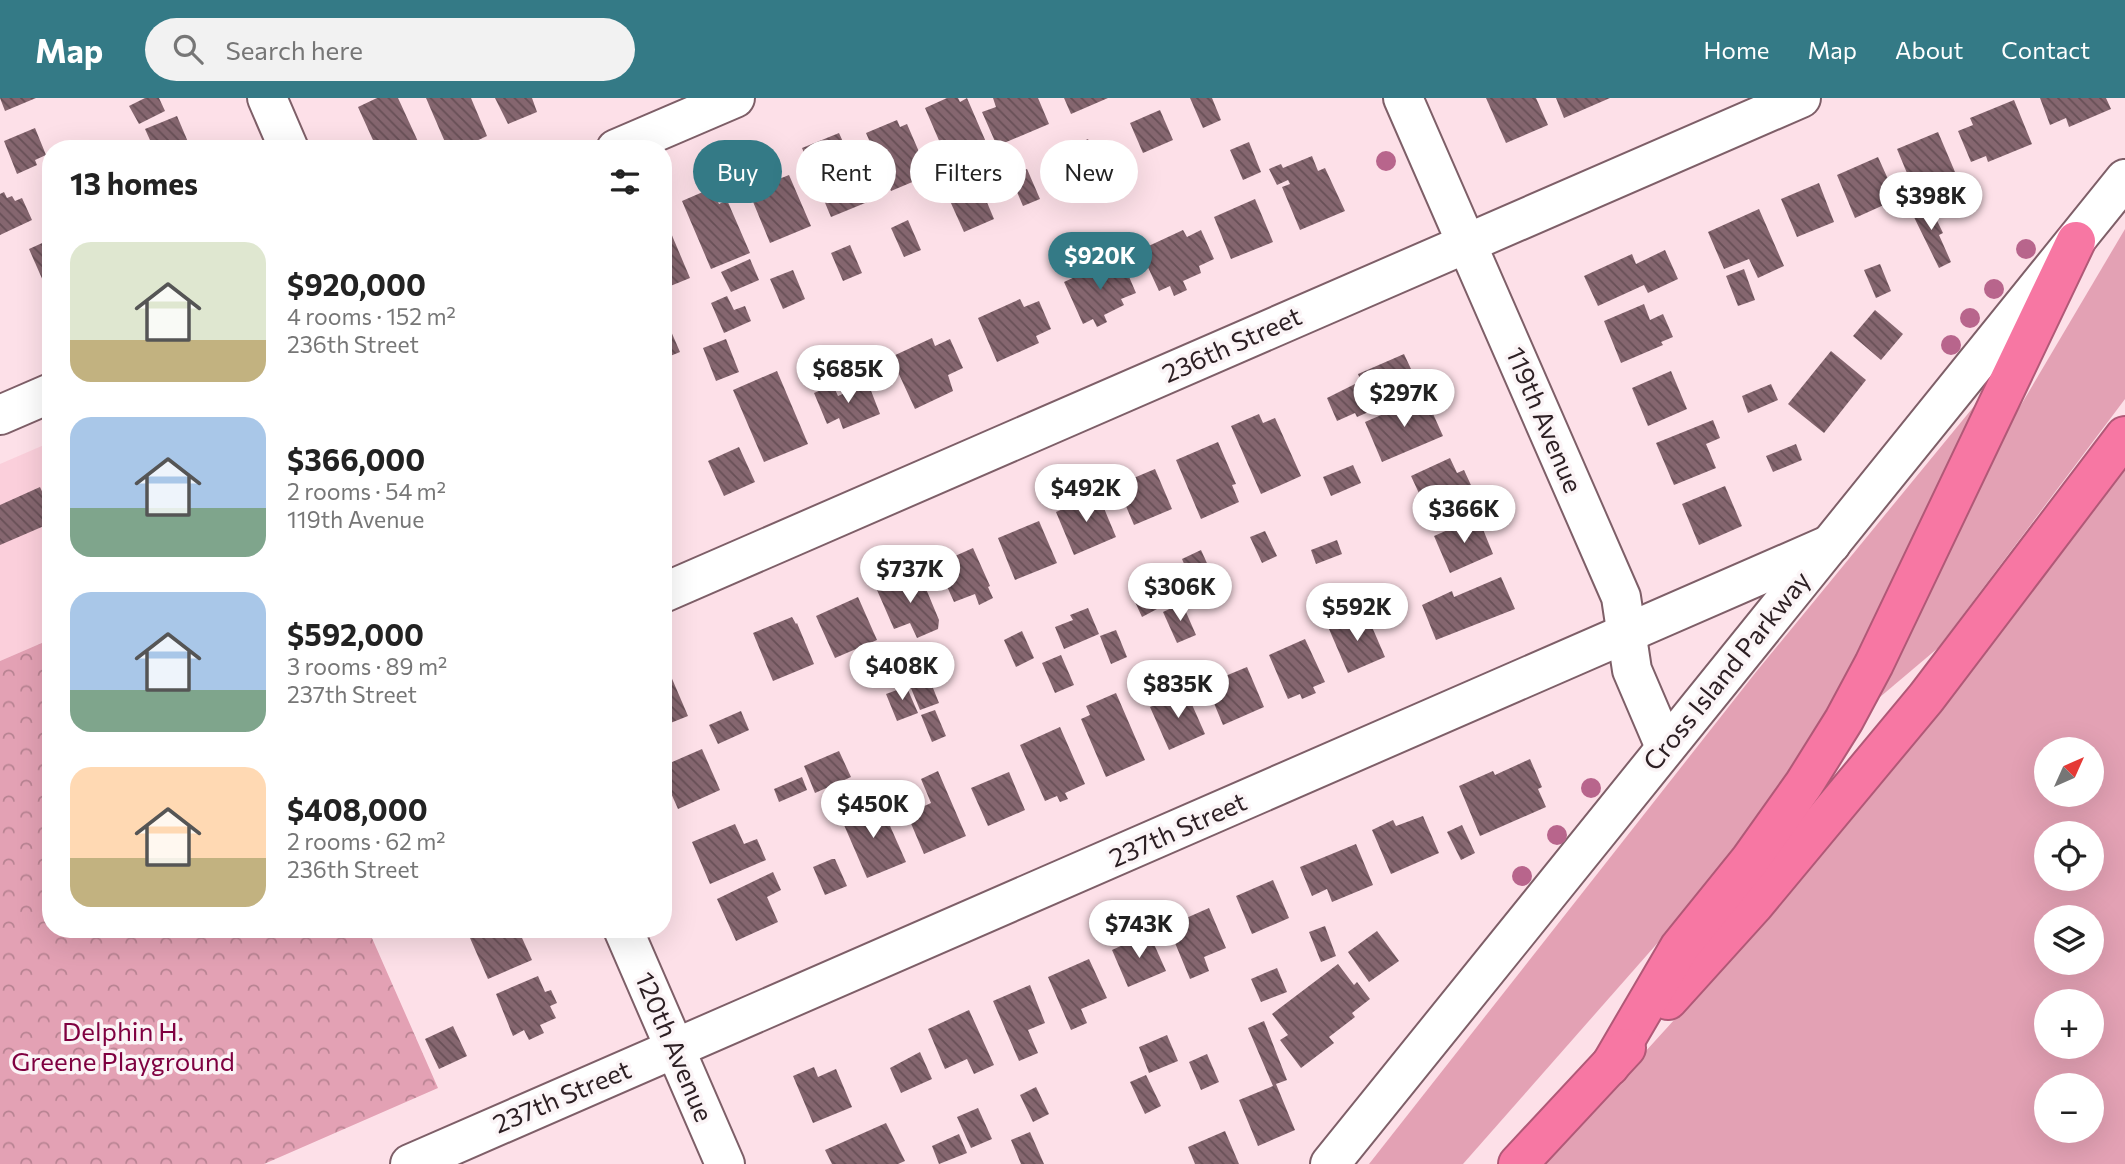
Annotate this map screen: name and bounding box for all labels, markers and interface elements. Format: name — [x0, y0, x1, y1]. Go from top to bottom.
search box — [145, 18, 635, 81]
text: Map — [35, 29, 103, 70]
icon: search — [169, 30, 207, 68]
text: Search here — [225, 34, 363, 65]
text: Home — [1704, 35, 1770, 64]
text: Map — [1808, 35, 1857, 64]
text: About — [1895, 35, 1963, 64]
text: Contact — [2001, 35, 2090, 64]
chip: Buy — [693, 140, 782, 203]
chip: Rent — [796, 140, 896, 203]
chip: Filters — [910, 140, 1026, 203]
chip: New — [1040, 140, 1138, 203]
icon: filters — [606, 163, 644, 201]
text: 13 homes — [70, 164, 198, 201]
pin: $398K — [1882, 172, 1980, 232]
text: $398K — [1895, 181, 1967, 209]
pin: $920K — [1051, 232, 1149, 292]
text: $920K — [1064, 241, 1136, 269]
text: $920,000 — [287, 265, 426, 302]
icon: home — [126, 270, 210, 354]
street label: 236th Street — [1157, 299, 1306, 388]
text: 4 rooms · 152 m² — [287, 302, 456, 330]
text: 236th Street — [287, 330, 419, 358]
street label: 119th Avenue — [1501, 342, 1590, 497]
pin: $685K — [799, 345, 897, 405]
text: $685K — [812, 354, 884, 382]
pin: $297K — [1355, 370, 1453, 429]
text: $297K — [1370, 378, 1438, 406]
text: $366,000 — [287, 440, 425, 477]
icon: home — [126, 445, 210, 529]
pin: $492K — [1037, 464, 1135, 524]
text: $492K — [1051, 473, 1121, 501]
text: 2 rooms · 54 m² — [287, 477, 446, 505]
pin: $366K — [1415, 486, 1513, 545]
text: $366K — [1428, 494, 1500, 522]
text: 119th Avenue — [287, 505, 424, 533]
pin: $737K — [861, 546, 959, 605]
text: $737K — [876, 554, 944, 582]
pin: $306K — [1131, 564, 1229, 623]
street label: Cross Island Parkway — [1636, 564, 1816, 776]
text: $306K — [1144, 572, 1216, 600]
pin: $592K — [1308, 584, 1406, 643]
text: $592K — [1322, 592, 1392, 620]
text: $592,000 — [287, 615, 424, 652]
icon: home — [126, 620, 210, 704]
pin: $408K — [853, 642, 951, 702]
text: $408K — [866, 651, 938, 679]
text: 3 rooms · 89 m² — [287, 652, 447, 680]
pin: $835K — [1129, 660, 1227, 720]
text: $835K — [1143, 669, 1213, 697]
text: 237th Street — [287, 680, 417, 708]
north arrow — [2034, 737, 2104, 807]
map controls — [2034, 737, 2104, 1143]
pin: $450K — [824, 780, 922, 840]
street label: 237th Street — [1104, 785, 1251, 873]
text: $450K — [837, 789, 909, 817]
text: $408,000 — [287, 790, 428, 827]
icon: home — [126, 795, 210, 879]
button: locate — [2034, 821, 2104, 891]
text: 2 rooms · 62 m² — [287, 827, 446, 855]
text: 236th Street — [287, 855, 419, 883]
pin: $743K — [1090, 900, 1188, 960]
button: layers — [2034, 905, 2104, 975]
text: $743K — [1105, 909, 1173, 937]
street label: 120th Avenue — [630, 967, 721, 1126]
button: + — [2034, 989, 2104, 1059]
park label: Delphin H. Greene Playground — [11, 1015, 235, 1076]
street label: 237th Street — [488, 1053, 635, 1139]
button: − — [2034, 1073, 2104, 1143]

